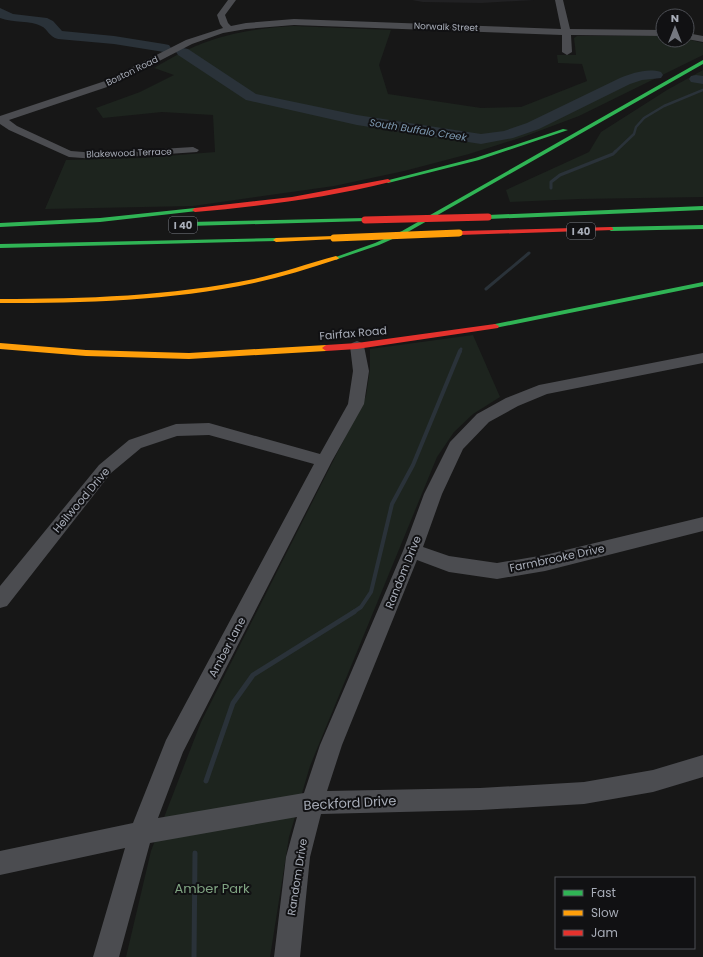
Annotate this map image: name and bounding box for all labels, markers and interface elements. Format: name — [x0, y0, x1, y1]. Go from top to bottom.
north arrow — [655, 8, 695, 48]
text: N — [671, 10, 679, 26]
street label: Norwalk Street — [414, 20, 478, 34]
street label: Boston Road — [104, 53, 160, 89]
water label: South Buffalo Creek — [368, 115, 469, 145]
street label: Blakewood Terrace — [86, 145, 172, 160]
road number: I 40 — [169, 217, 197, 233]
road number: I 40 — [567, 223, 595, 239]
street label: Fairfax Road — [319, 322, 387, 344]
street label: Heilwood Drive — [49, 464, 113, 536]
street label: Random Drive — [381, 533, 425, 611]
street label: Farmbrooke Drive — [508, 540, 606, 576]
street label: Amber Lane — [204, 614, 250, 680]
street label: Beckford Drive — [303, 791, 397, 815]
street label: Random Drive — [283, 837, 311, 917]
legend — [555, 877, 695, 949]
park label: Amber Park — [174, 879, 250, 898]
text: Fast — [591, 884, 616, 901]
text: Slow — [591, 904, 619, 921]
text: Jam — [591, 924, 618, 941]

